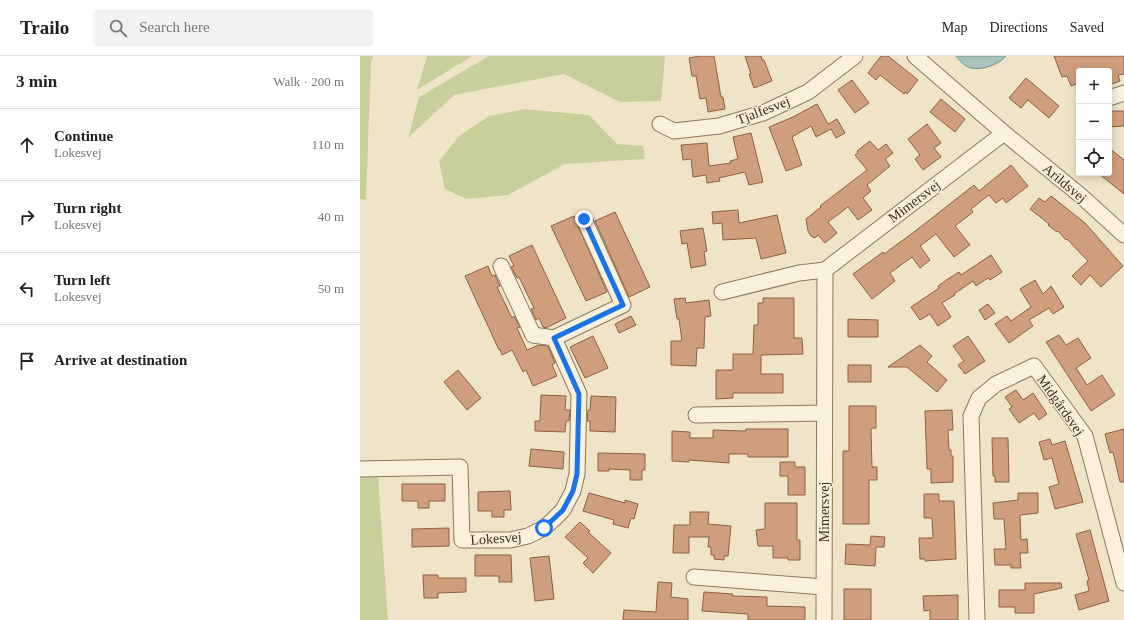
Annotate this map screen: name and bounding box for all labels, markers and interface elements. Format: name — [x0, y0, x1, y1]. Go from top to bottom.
search box — [93, 10, 373, 46]
text: Trailo — [20, 17, 69, 38]
icon: search — [107, 17, 129, 39]
text: Search here — [139, 19, 210, 35]
text: Map — [942, 20, 967, 35]
text: Directions — [989, 20, 1048, 35]
text: Saved — [1070, 20, 1104, 35]
map controls — [1076, 68, 1112, 176]
button: + — [1076, 68, 1112, 104]
text: 3 min — [16, 72, 57, 91]
text: Walk · 200 m — [273, 74, 344, 89]
street label: Tjalfesvej — [734, 93, 792, 128]
button: − — [1076, 104, 1112, 140]
text: Continue — [54, 128, 113, 144]
icon: ahead — [16, 134, 38, 156]
text: 110 m — [312, 137, 344, 152]
button: locate — [1076, 140, 1112, 176]
text: Lokesvej — [54, 145, 102, 160]
street label: Arildsvej — [1040, 161, 1089, 206]
street label: Mimersvej — [886, 177, 943, 226]
text: Turn right — [54, 200, 121, 216]
icon: right — [16, 206, 38, 228]
text: 40 m — [318, 209, 344, 224]
route end — [575, 210, 593, 228]
text: Lokesvej — [54, 217, 102, 232]
text: Turn left — [54, 272, 111, 288]
icon: left — [16, 278, 38, 300]
text: 50 m — [318, 281, 344, 296]
text: Lokesvej — [54, 289, 102, 304]
icon: arrive — [16, 350, 38, 372]
text: Arrive at destination — [54, 352, 187, 368]
street label: Midgårdsvej — [1034, 372, 1087, 439]
street label: Mimersvej — [817, 482, 832, 542]
route start — [535, 519, 553, 537]
street label: Lokesvej — [470, 529, 522, 548]

